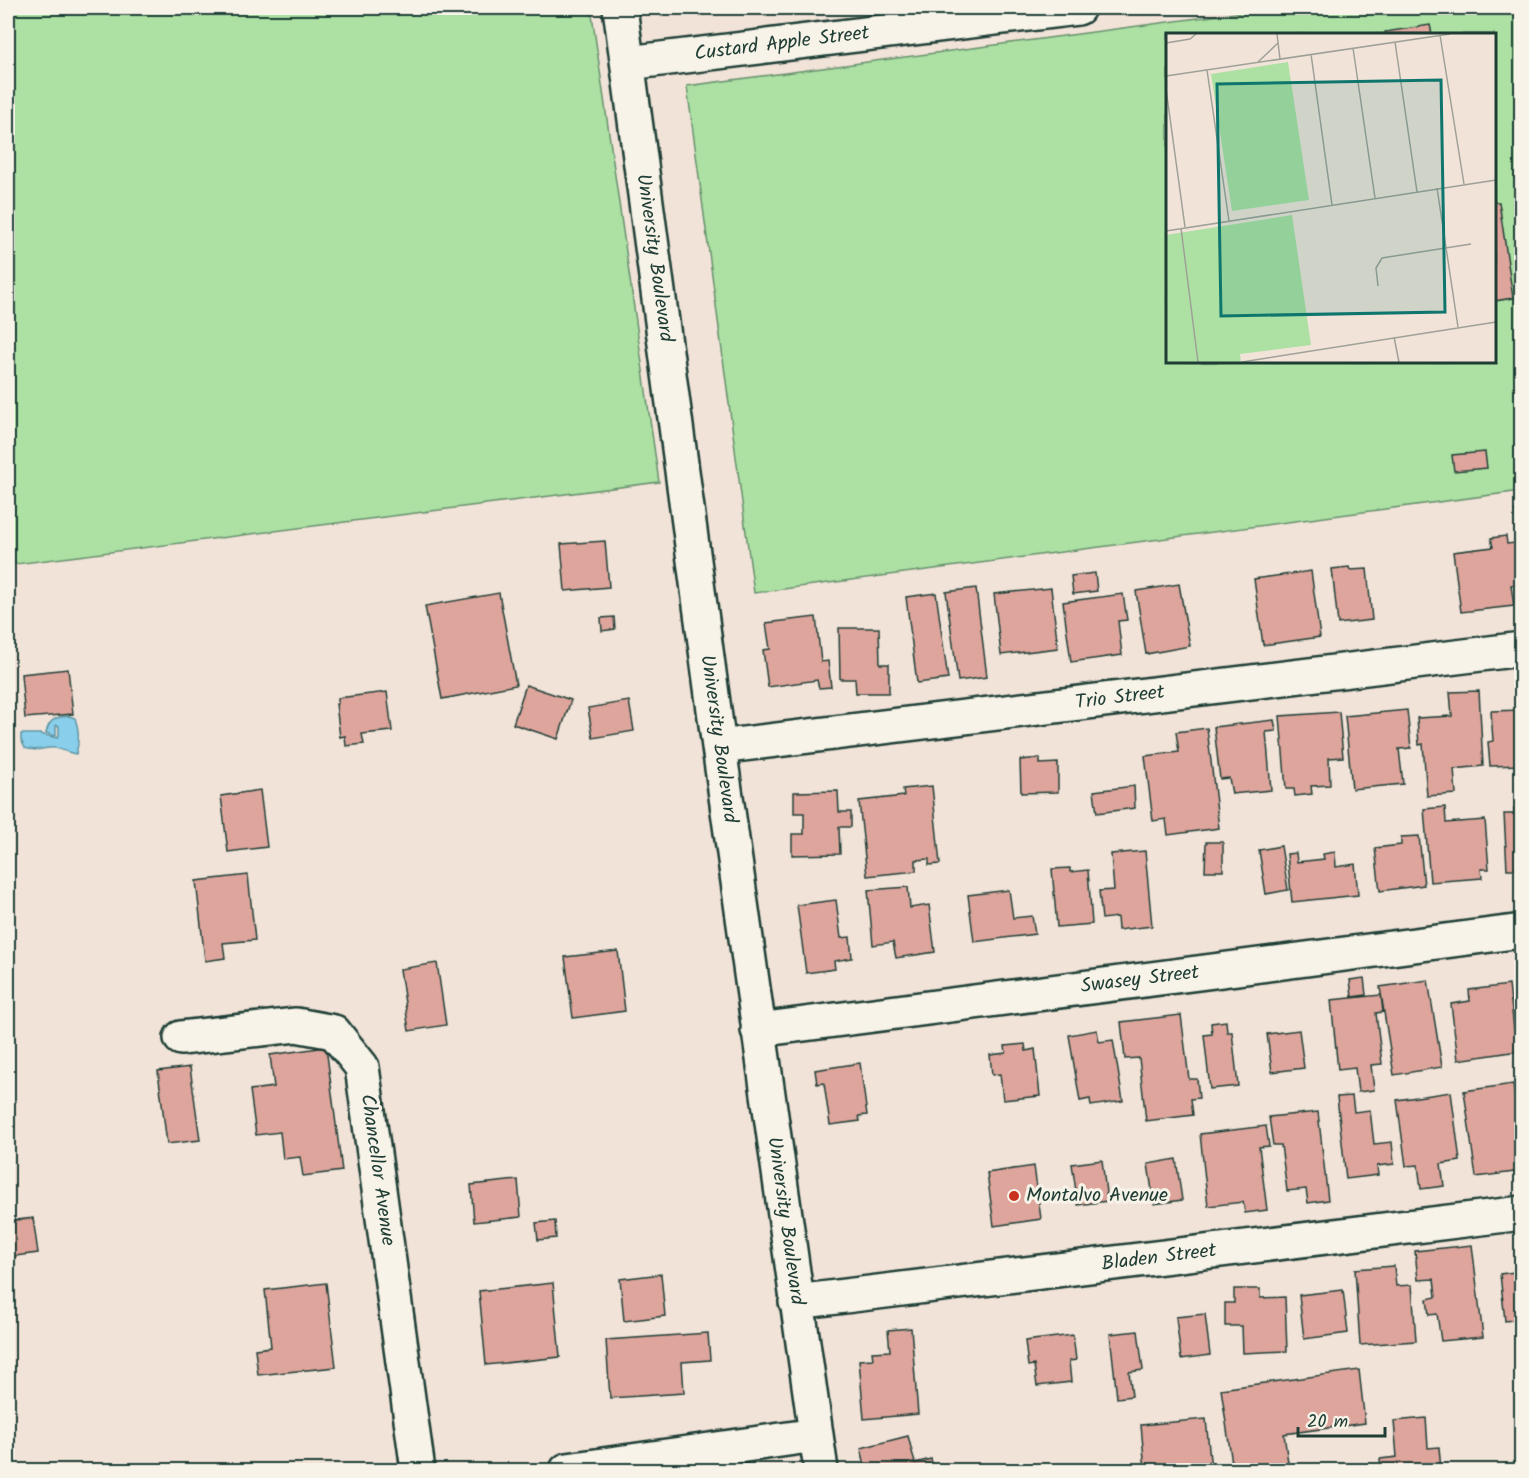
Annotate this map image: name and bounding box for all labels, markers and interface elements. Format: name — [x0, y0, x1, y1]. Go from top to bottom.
street label: Custard Apple Street — [693, 17, 871, 71]
inset map — [1166, 33, 1496, 363]
street label: University Boulevard — [626, 172, 682, 345]
street label: University Boulevard — [690, 653, 746, 826]
street label: Trio Street — [1073, 677, 1167, 719]
street label: Swasey Street — [1079, 957, 1201, 1003]
street label: Chancellor Avenue — [351, 1092, 403, 1248]
street label: University Boulevard — [757, 1135, 813, 1308]
place label: Montalvo Avenue — [1026, 1180, 1168, 1212]
marker: Montalvo Avenue — [1007, 1189, 1021, 1203]
street label: Bladen Street — [1100, 1235, 1218, 1281]
scale bar — [1298, 1400, 1385, 1438]
text: 20 m — [1307, 1408, 1348, 1437]

